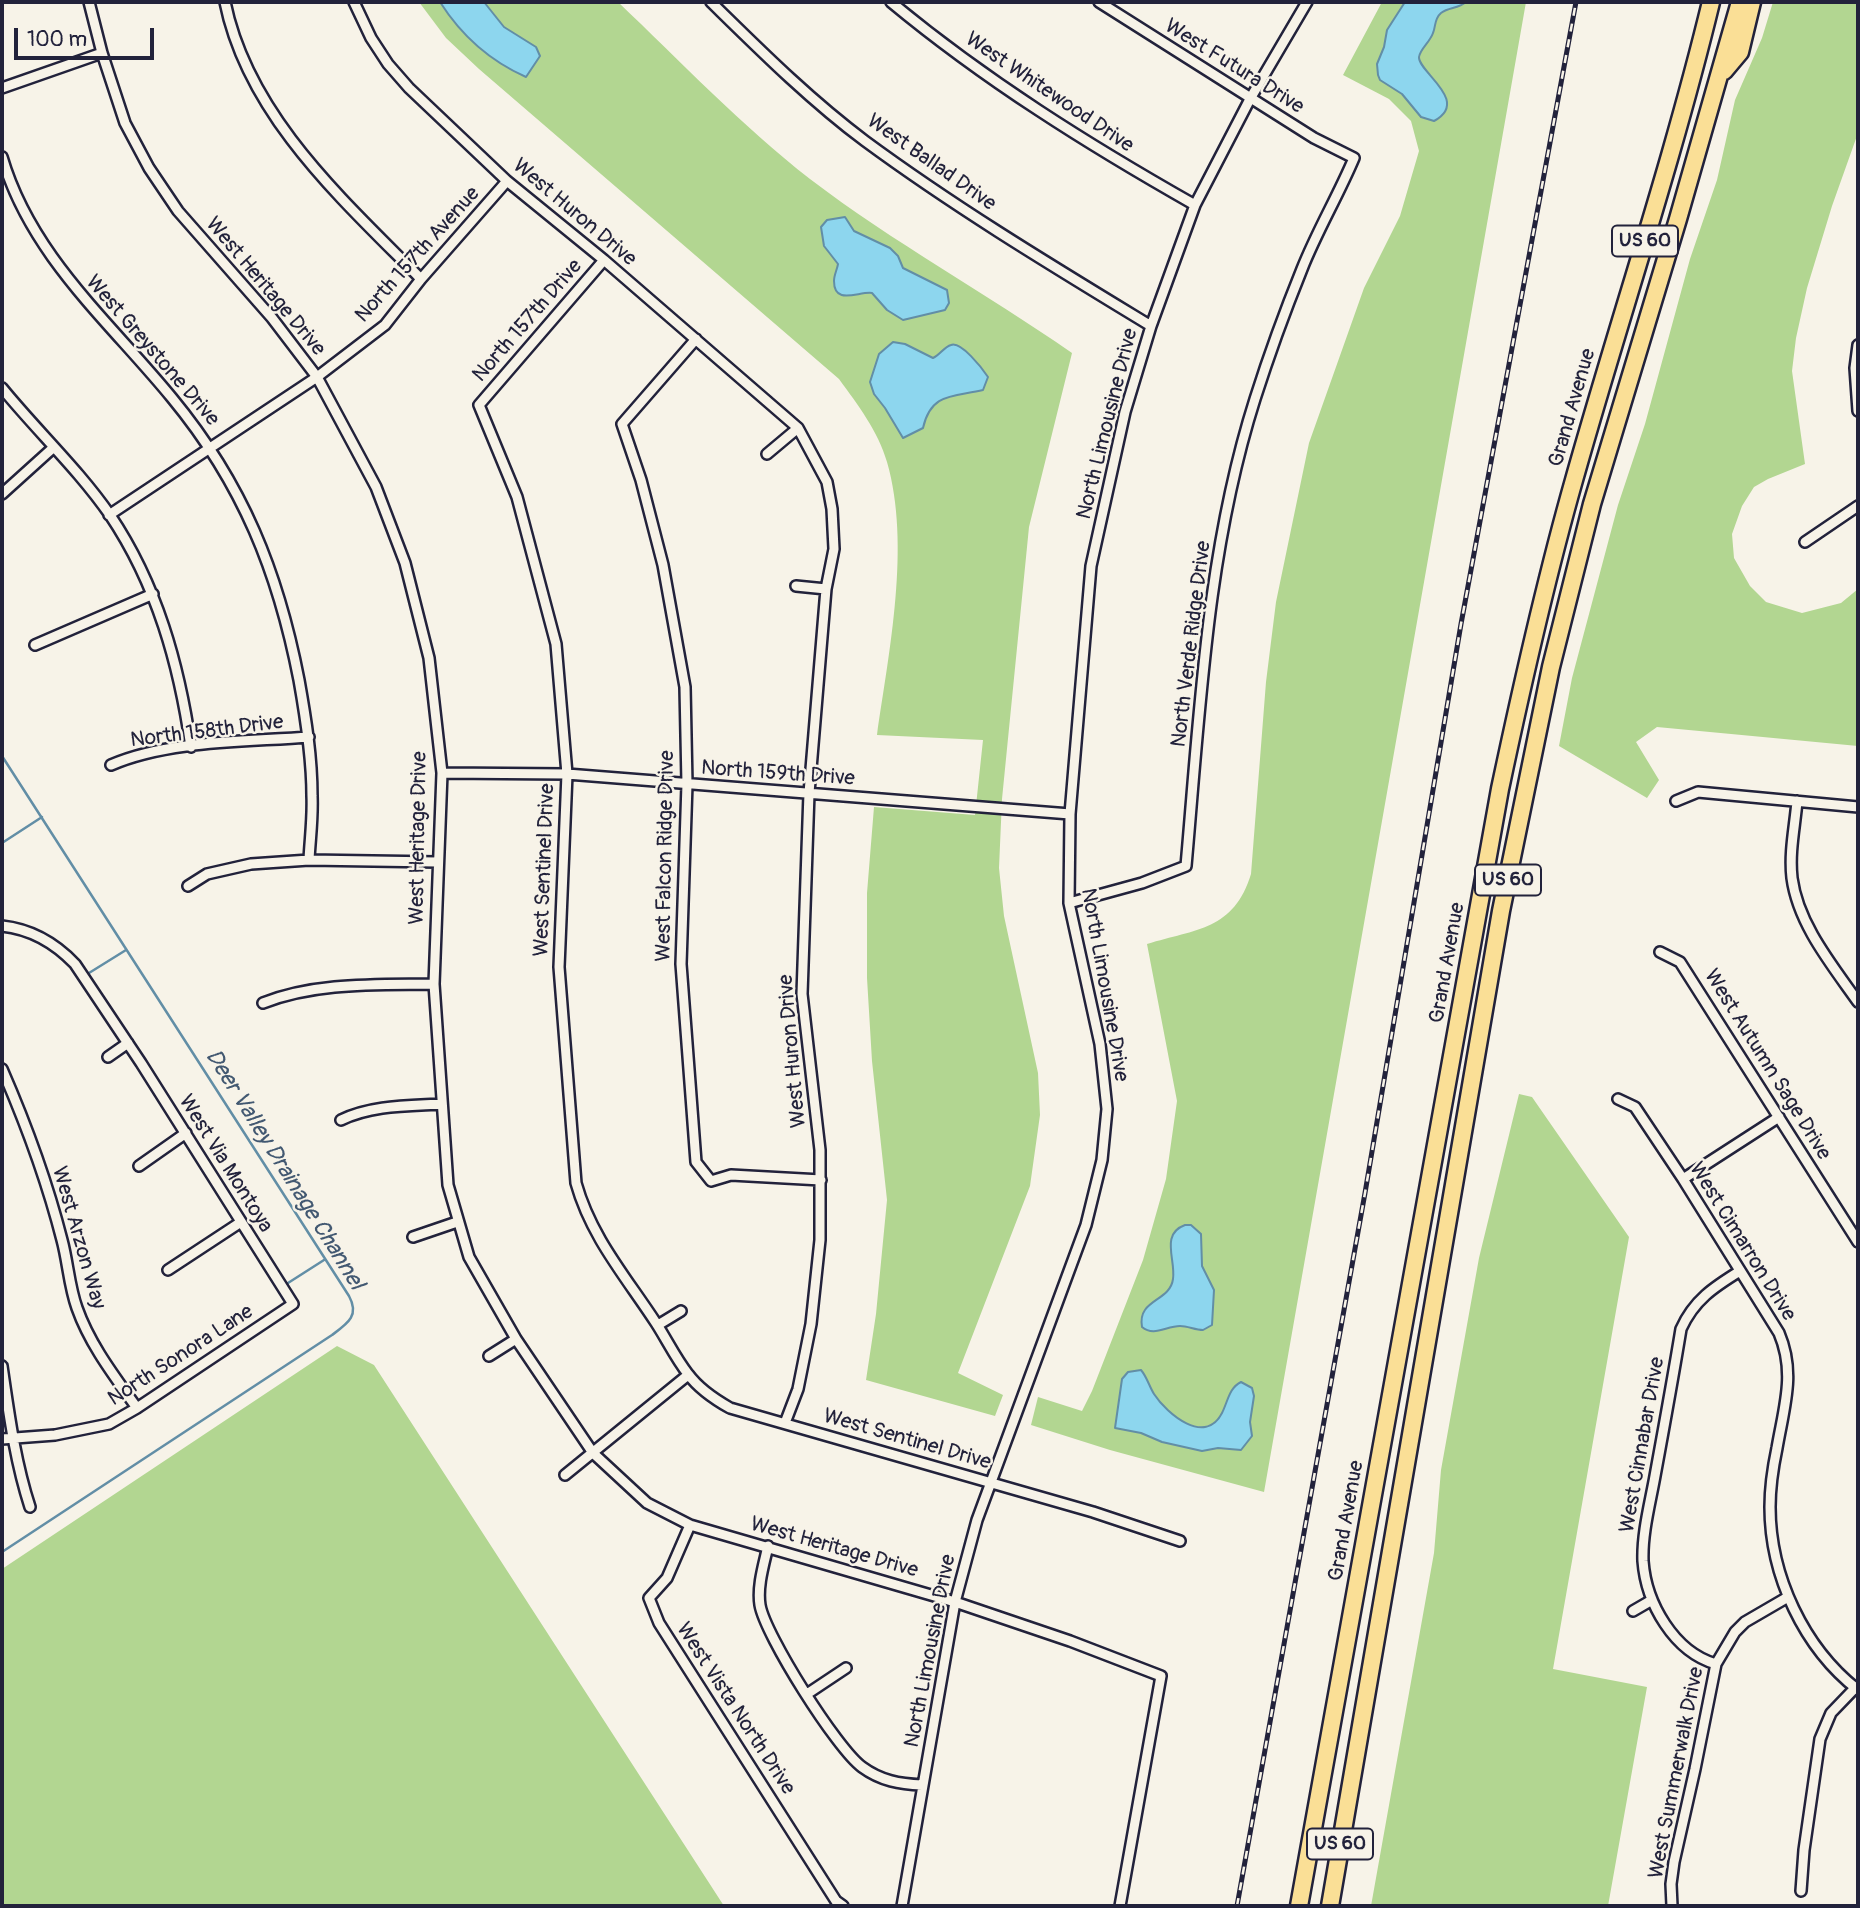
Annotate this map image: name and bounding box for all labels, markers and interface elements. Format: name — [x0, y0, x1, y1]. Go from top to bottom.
scale bar — [18, 14, 158, 58]
street label: West Futura Drive — [1160, 14, 1308, 120]
text: 100 m — [27, 26, 87, 53]
street label: West Whitewood Drive — [960, 27, 1138, 159]
street label: West Ballad Drive — [862, 109, 1000, 217]
street label: West Huron Drive — [507, 154, 641, 272]
street label: North 157th Avenue — [350, 182, 486, 328]
street label: West Heritage Drive — [200, 213, 330, 361]
road number: US 60 — [1612, 226, 1678, 256]
street label: North 157th Drive — [468, 255, 588, 387]
street label: West Greystone Drive — [80, 270, 224, 432]
street label: North Limousine Drive — [1072, 326, 1144, 522]
street label: Grand Avenue — [1544, 346, 1602, 470]
street label: North Verde Ridge Drive — [1167, 539, 1217, 749]
street label: North 158th Drive — [129, 710, 285, 754]
street label: West Falcon Ridge Drive — [652, 750, 680, 962]
street label: West Heritage Drive — [405, 751, 433, 925]
street label: North 159th Drive — [700, 756, 856, 792]
street label: West Sentinel Drive — [529, 783, 561, 957]
road number: US 60 — [1475, 864, 1541, 895]
street label: North Limousine Drive — [1075, 886, 1133, 1084]
street label: Grand Avenue — [1425, 901, 1471, 1025]
street label: West Autumn Sage Drive — [1698, 965, 1836, 1165]
street label: West Huron Drive — [774, 973, 812, 1129]
water label: Deer Valley Drainage Channel — [199, 1045, 369, 1295]
street label: West Via Montoya — [173, 1090, 277, 1238]
street label: West Cimarron Drive — [1683, 1158, 1801, 1326]
street label: West Arzon Way — [46, 1164, 110, 1312]
street label: North Sonora Lane — [104, 1300, 258, 1412]
street label: West Cinnabar Drive — [1615, 1355, 1671, 1535]
street label: West Sentinel Drive — [820, 1404, 994, 1476]
street label: Grand Avenue — [1324, 1459, 1370, 1583]
street label: West Heritage Drive — [747, 1512, 921, 1584]
street label: North Limousine Drive — [900, 1552, 962, 1750]
street label: West Vista North Drive — [670, 1618, 800, 1800]
street label: West Summerwalk Drive — [1644, 1665, 1710, 1881]
road number: US 60 — [1307, 1828, 1373, 1860]

